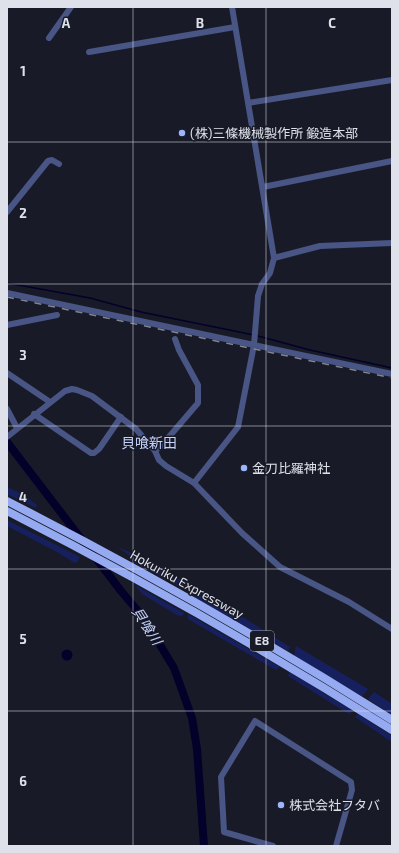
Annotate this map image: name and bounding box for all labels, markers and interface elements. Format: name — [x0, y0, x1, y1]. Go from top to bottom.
text: A — [62, 15, 71, 31]
text: B — [196, 15, 204, 31]
text: C — [328, 15, 336, 31]
text: 1 — [20, 63, 26, 79]
place label: (株)三條機械製作所 鍛造本部 — [190, 125, 358, 141]
marker: (株)三條機械製作所 鍛造本部 — [177, 128, 187, 138]
text: 2 — [19, 205, 27, 221]
text: 3 — [19, 347, 27, 363]
district label: 貝喰新田 — [121, 434, 177, 451]
place label: 金刀比羅神社 — [252, 460, 330, 476]
marker: 金刀比羅神社 — [239, 463, 249, 473]
text: 4 — [19, 489, 27, 505]
street label: Hokuriku Expressway — [128, 546, 247, 622]
water label: 貝喰川 — [129, 603, 167, 650]
text: 5 — [19, 631, 27, 647]
road number: E8 — [250, 631, 274, 651]
text: 6 — [19, 773, 27, 789]
place label: 株式会社フタバ — [289, 797, 380, 813]
marker: 株式会社フタバ — [276, 800, 286, 810]

